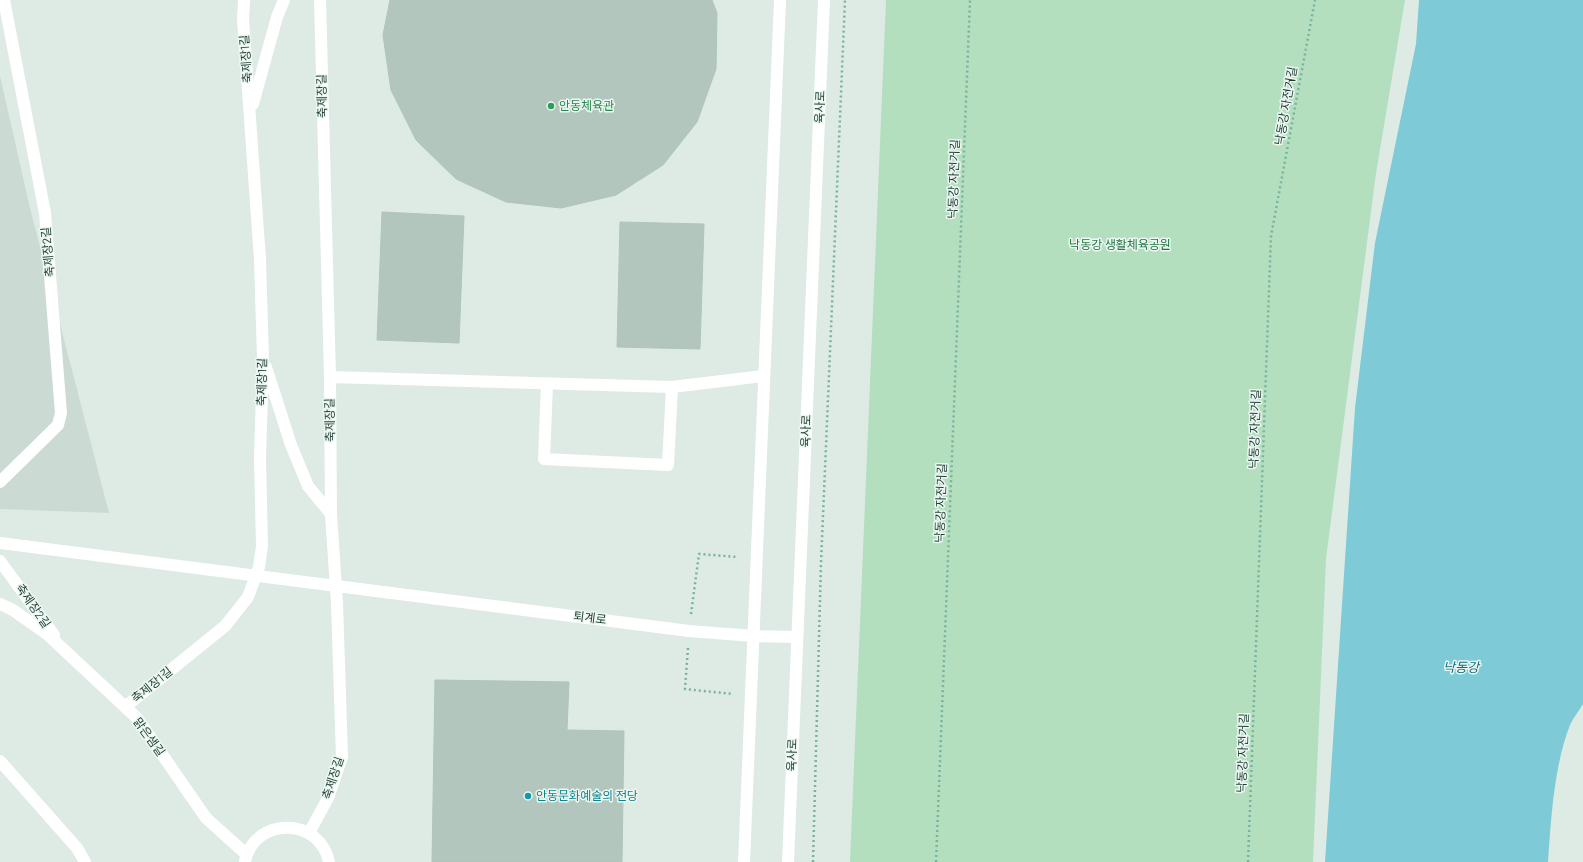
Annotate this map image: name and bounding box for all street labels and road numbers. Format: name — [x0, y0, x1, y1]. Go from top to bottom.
street label: 축제장1길 — [236, 34, 254, 84]
street label: 낙동강 자전거길 — [1271, 65, 1299, 146]
street label: 축제장길 — [314, 74, 328, 118]
street label: 육사로 — [811, 90, 827, 124]
street label: 낙동강 자전거길 — [945, 139, 961, 219]
street label: 축제장2길 — [38, 226, 56, 278]
street label: 축제장1길 — [254, 358, 268, 406]
street label: 낙동강 자전거길 — [1246, 389, 1262, 469]
street label: 축제장길 — [322, 398, 336, 442]
street label: 육사로 — [797, 414, 813, 448]
street label: 낙동강 자전거길 — [932, 463, 948, 543]
street label: 축제장2길 — [14, 581, 54, 630]
street label: 퇴계로 — [573, 608, 607, 626]
street label: 축제장1길 — [128, 664, 175, 705]
street label: 낙동강 자전거길 — [1234, 713, 1250, 793]
street label: 맑은샘길 — [131, 714, 168, 758]
street label: 육사로 — [783, 738, 799, 772]
street label: 축제장길 — [319, 755, 346, 801]

